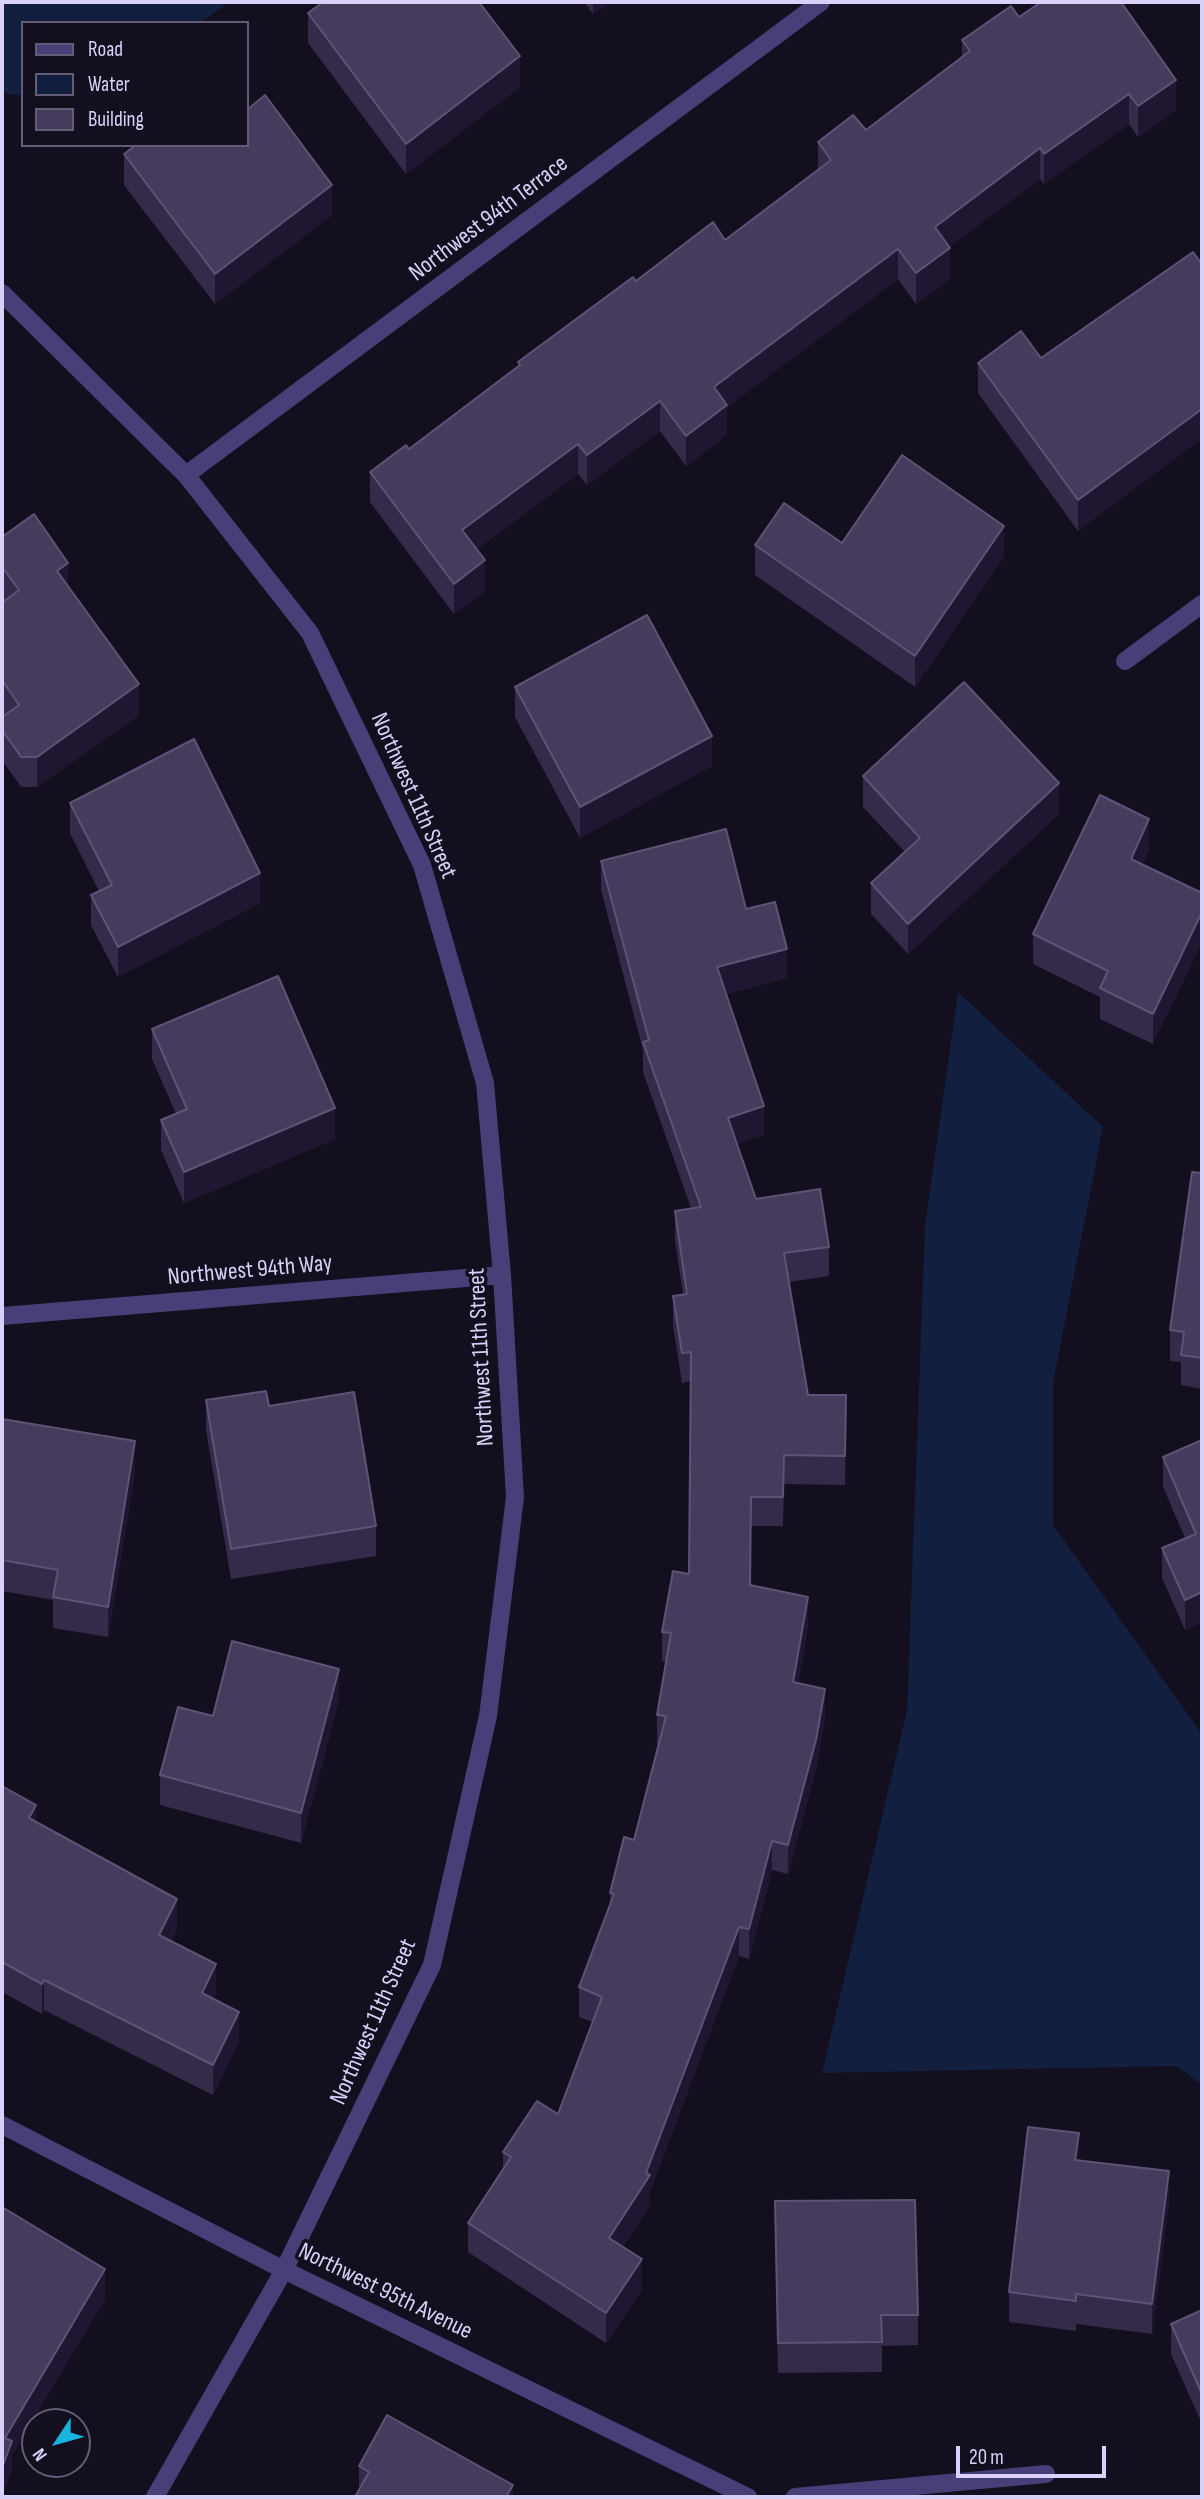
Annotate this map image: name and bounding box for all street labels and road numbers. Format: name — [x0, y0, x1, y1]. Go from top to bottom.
street label: Northwest 94th Terrace — [404, 150, 574, 288]
street label: Northwest 11th Street — [364, 709, 462, 883]
street label: Northwest 94th Way — [166, 1249, 334, 1293]
street label: Northwest 11th Street — [463, 1267, 501, 1447]
street label: Northwest 11th Street — [325, 1935, 423, 2109]
street label: Northwest 95th Avenue — [293, 2237, 477, 2347]

